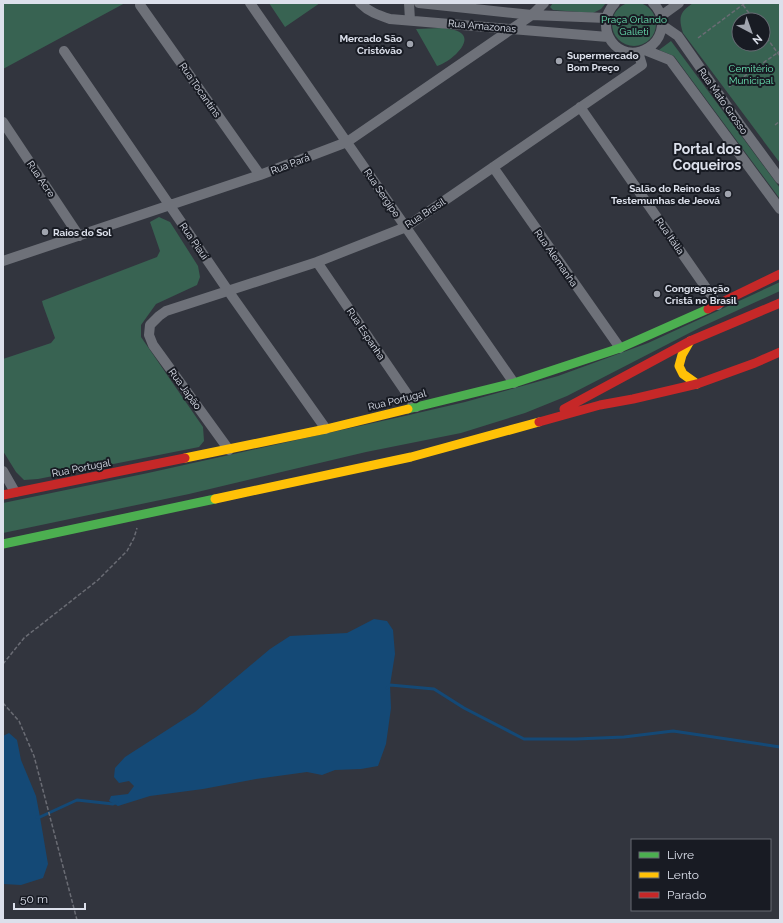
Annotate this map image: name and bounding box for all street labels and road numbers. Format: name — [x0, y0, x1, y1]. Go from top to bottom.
street label: Rua Amazonas — [447, 18, 517, 34]
street label: Rua Tocantins — [177, 61, 223, 119]
street label: Rua Mato Grosso — [696, 66, 750, 136]
street label: Rua Pará — [269, 152, 311, 176]
street label: Rua Acre — [25, 159, 57, 199]
street label: Rua Sergipe — [362, 167, 402, 219]
street label: Rua Brasil — [403, 196, 447, 230]
street label: Rua Itália — [653, 216, 687, 256]
street label: Rua Piauí — [177, 220, 211, 262]
street label: Rua Alemanha — [532, 227, 580, 289]
street label: Rua Espanha — [345, 306, 387, 362]
street label: Rua Japão — [166, 366, 204, 412]
street label: Rua Portugal — [367, 387, 428, 413]
street label: Rua Portugal — [51, 457, 112, 479]

